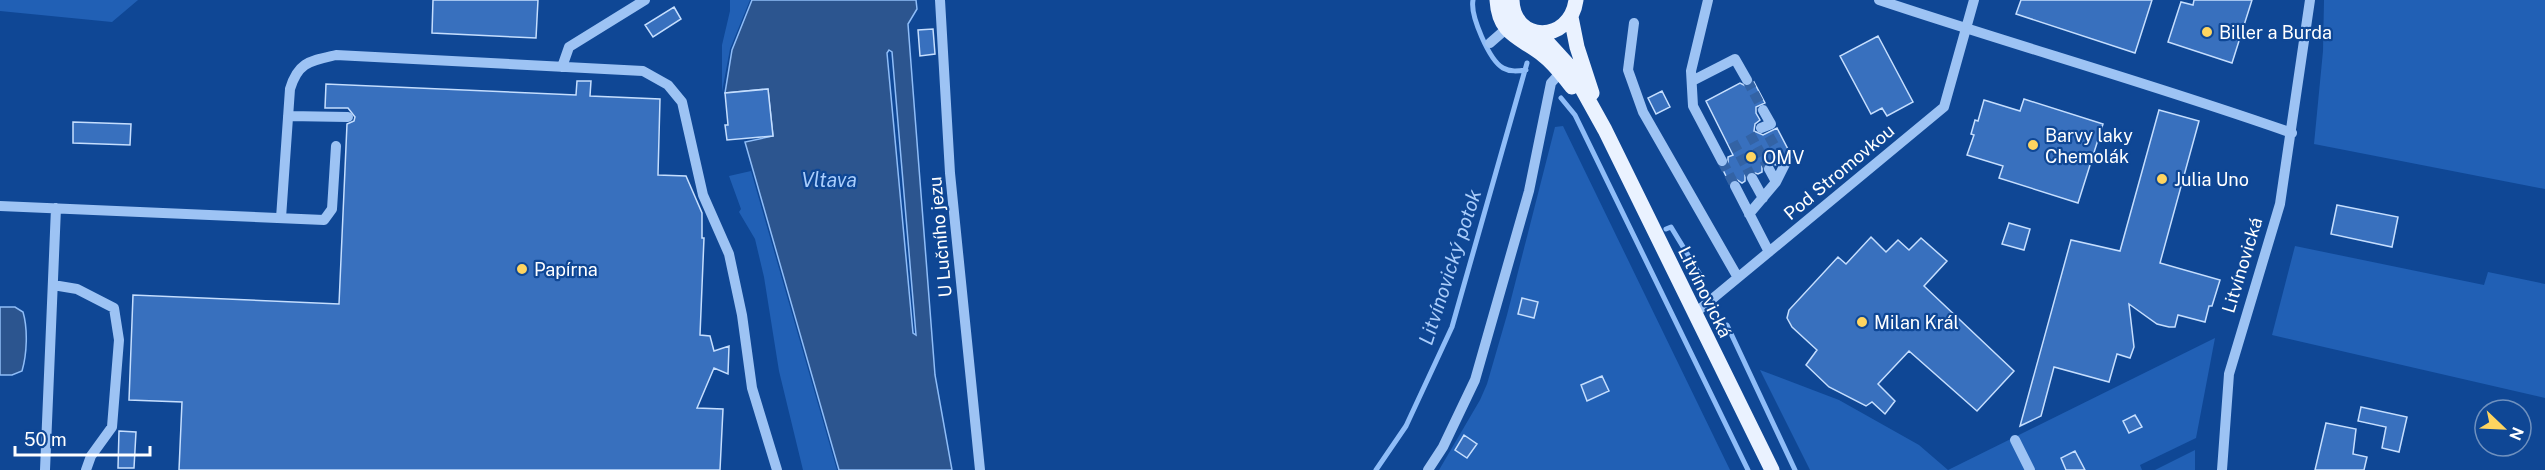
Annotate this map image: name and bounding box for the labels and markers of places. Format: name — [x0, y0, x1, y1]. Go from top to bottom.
place label: Biller a Burda — [2219, 22, 2332, 43]
marker: Biller a Burda — [2200, 25, 2214, 39]
place label: Barvy laky Chemolák — [2045, 125, 2133, 167]
marker: Barvy laky Chemolák — [2026, 138, 2040, 152]
place label: OMV — [1763, 147, 1804, 168]
marker: OMV — [1744, 150, 1758, 164]
place label: Julia Uno — [2174, 169, 2249, 190]
marker: Julia Uno — [2155, 172, 2169, 186]
place label: Papírna — [534, 259, 598, 280]
marker: Papírna — [515, 262, 529, 276]
place label: Milan Král — [1874, 312, 1959, 333]
marker: Milan Král — [1855, 315, 1869, 329]

